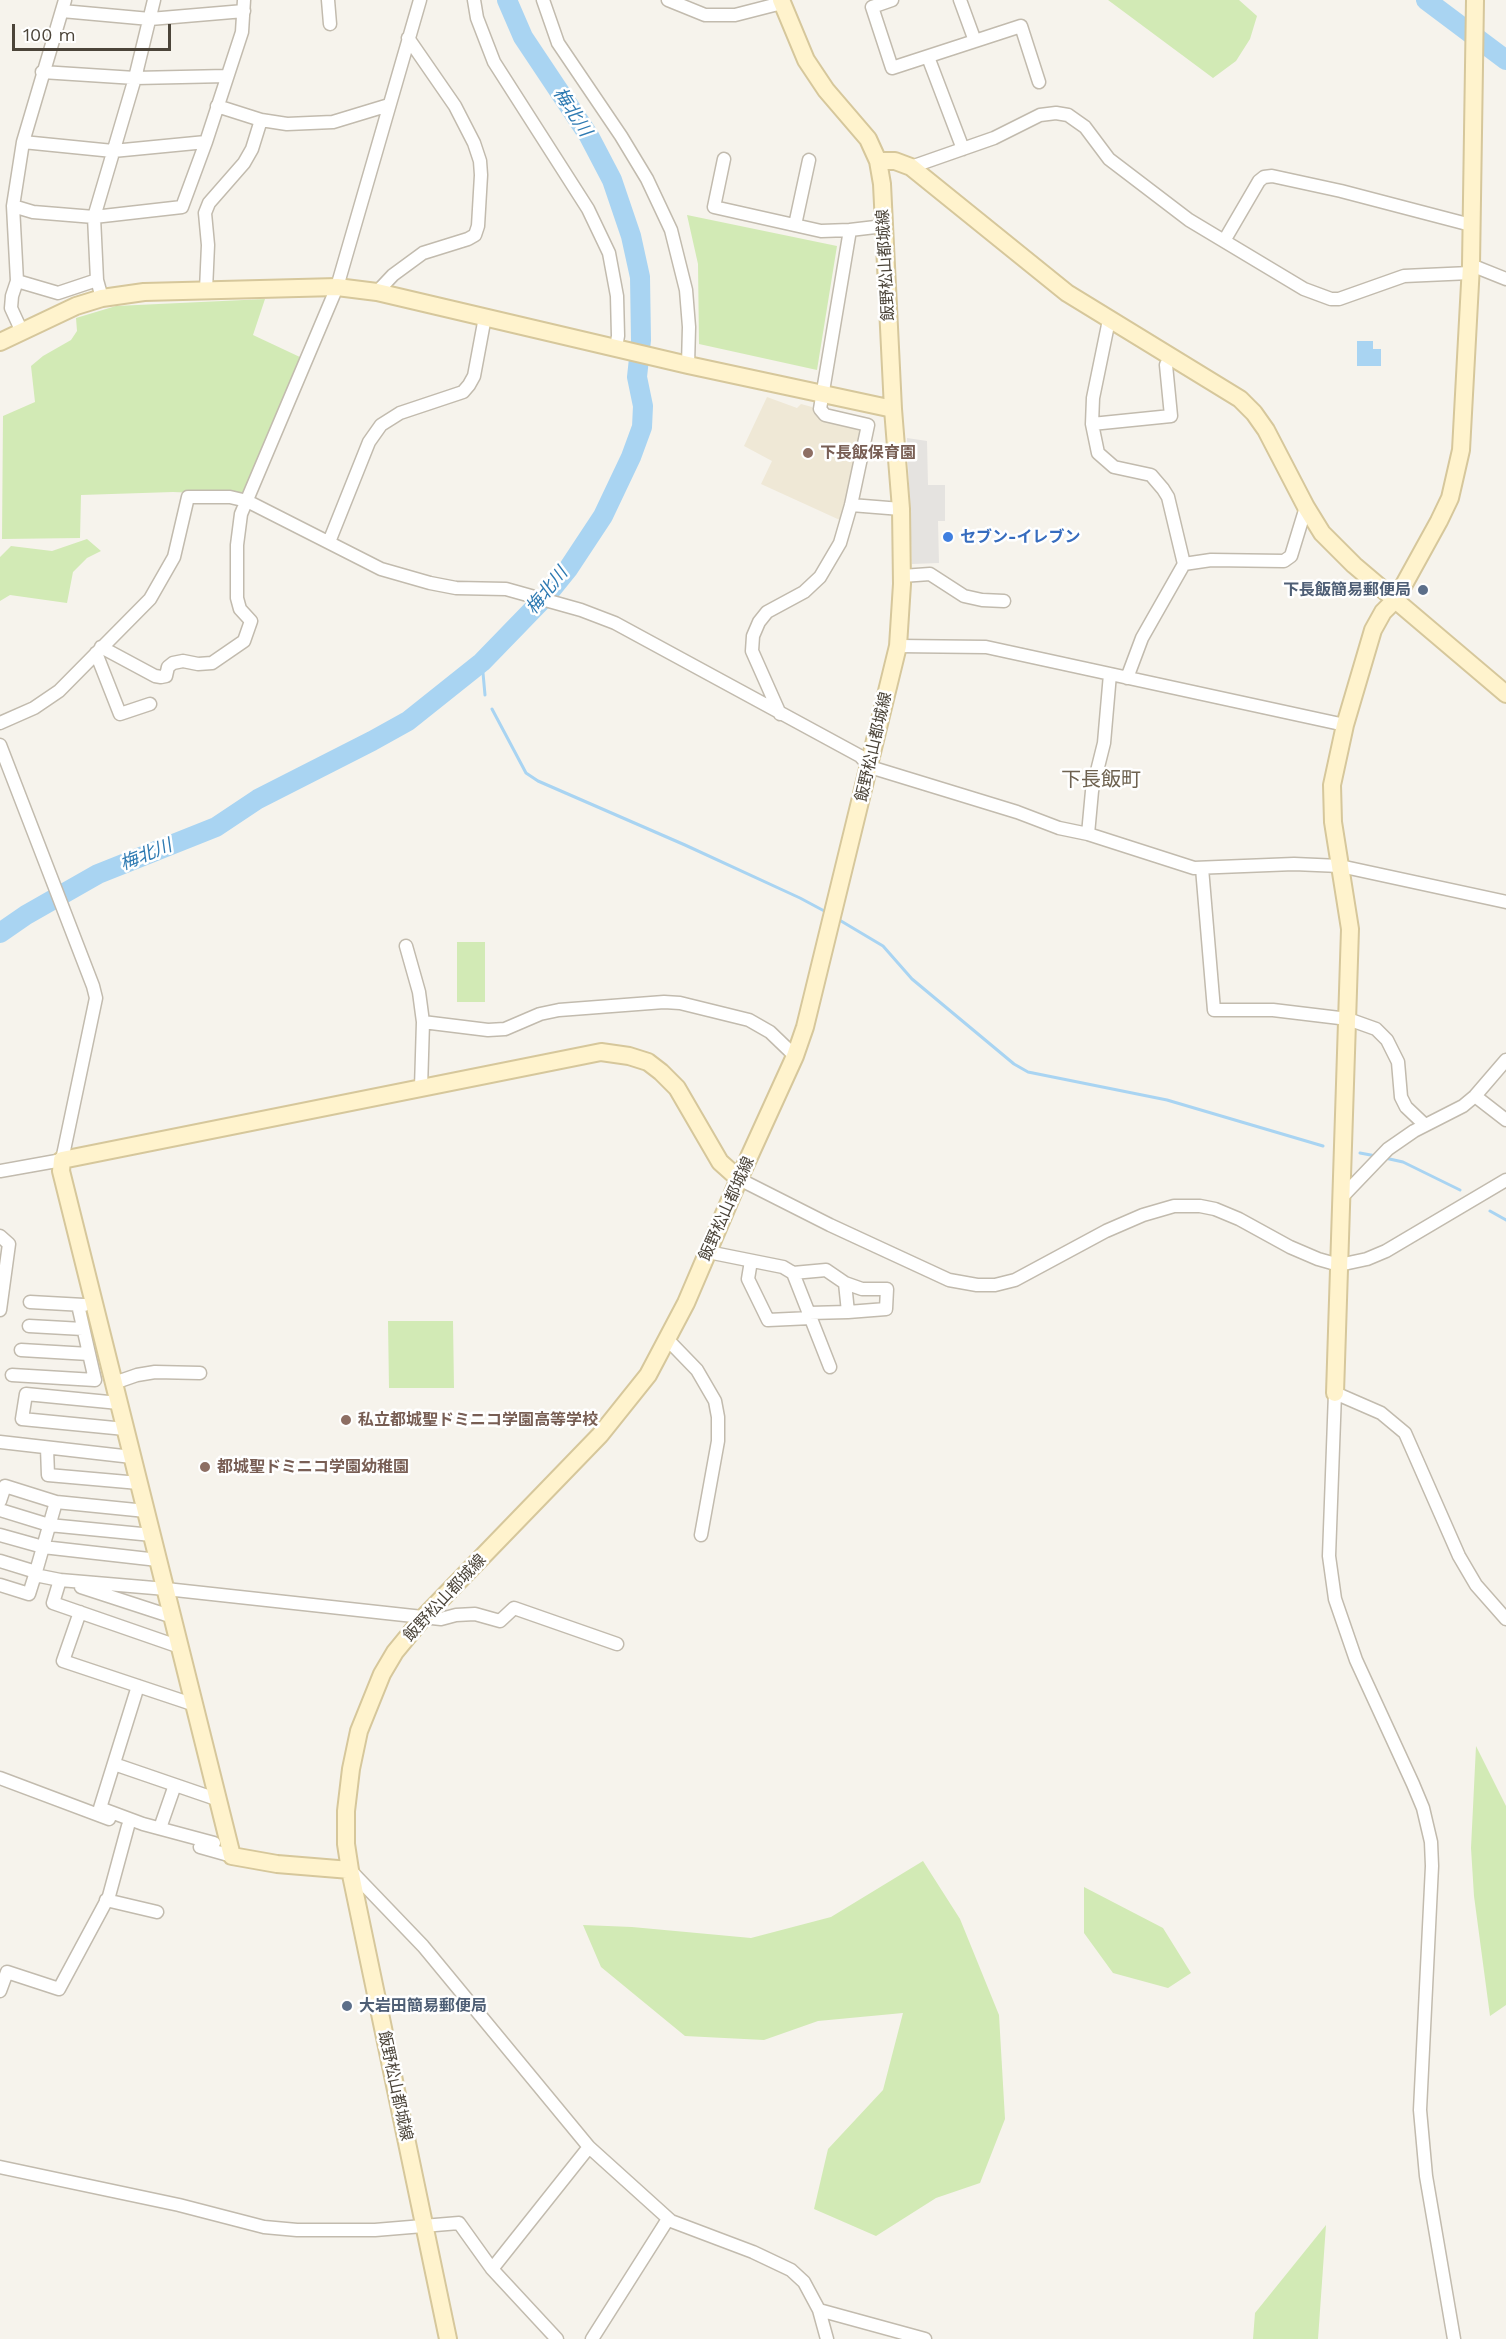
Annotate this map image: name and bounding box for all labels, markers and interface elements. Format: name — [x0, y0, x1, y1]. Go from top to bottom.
scale bar — [15, 12, 174, 50]
text: 100 m — [23, 24, 76, 45]
water label: 梅北川 — [548, 83, 596, 141]
street label: 飯野松山都城線 — [873, 209, 899, 321]
place label: 下長飯保育園 — [820, 443, 916, 463]
marker: 下長飯保育園 — [801, 446, 815, 460]
place label: セブン-イレブン — [960, 527, 1080, 547]
marker: セブン-イレブン — [941, 530, 955, 544]
water label: 梅北川 — [522, 563, 572, 619]
place label: 下長飯簡易郵便局 — [1283, 580, 1411, 600]
marker: 下長飯簡易郵便局 — [1416, 583, 1430, 597]
street label: 飯野松山都城線 — [852, 690, 896, 804]
district label: 下長飯町 — [1061, 768, 1141, 792]
water label: 梅北川 — [117, 835, 175, 875]
street label: 飯野松山都城線 — [695, 1154, 759, 1264]
place label: 私立都城聖ドミニコ学園高等学校 — [358, 1410, 598, 1430]
marker: 私立都城聖ドミニコ学園高等学校 — [339, 1413, 353, 1427]
place label: 都城聖ドミニコ学園幼稚園 — [217, 1457, 409, 1477]
marker: 都城聖ドミニコ学園幼稚園 — [198, 1460, 212, 1474]
street label: 飯野松山都城線 — [400, 1550, 490, 1646]
place label: 大岩田簡易郵便局 — [359, 1996, 487, 2016]
marker: 大岩田簡易郵便局 — [340, 1999, 354, 2013]
street label: 飯野松山都城線 — [374, 2029, 416, 2143]

